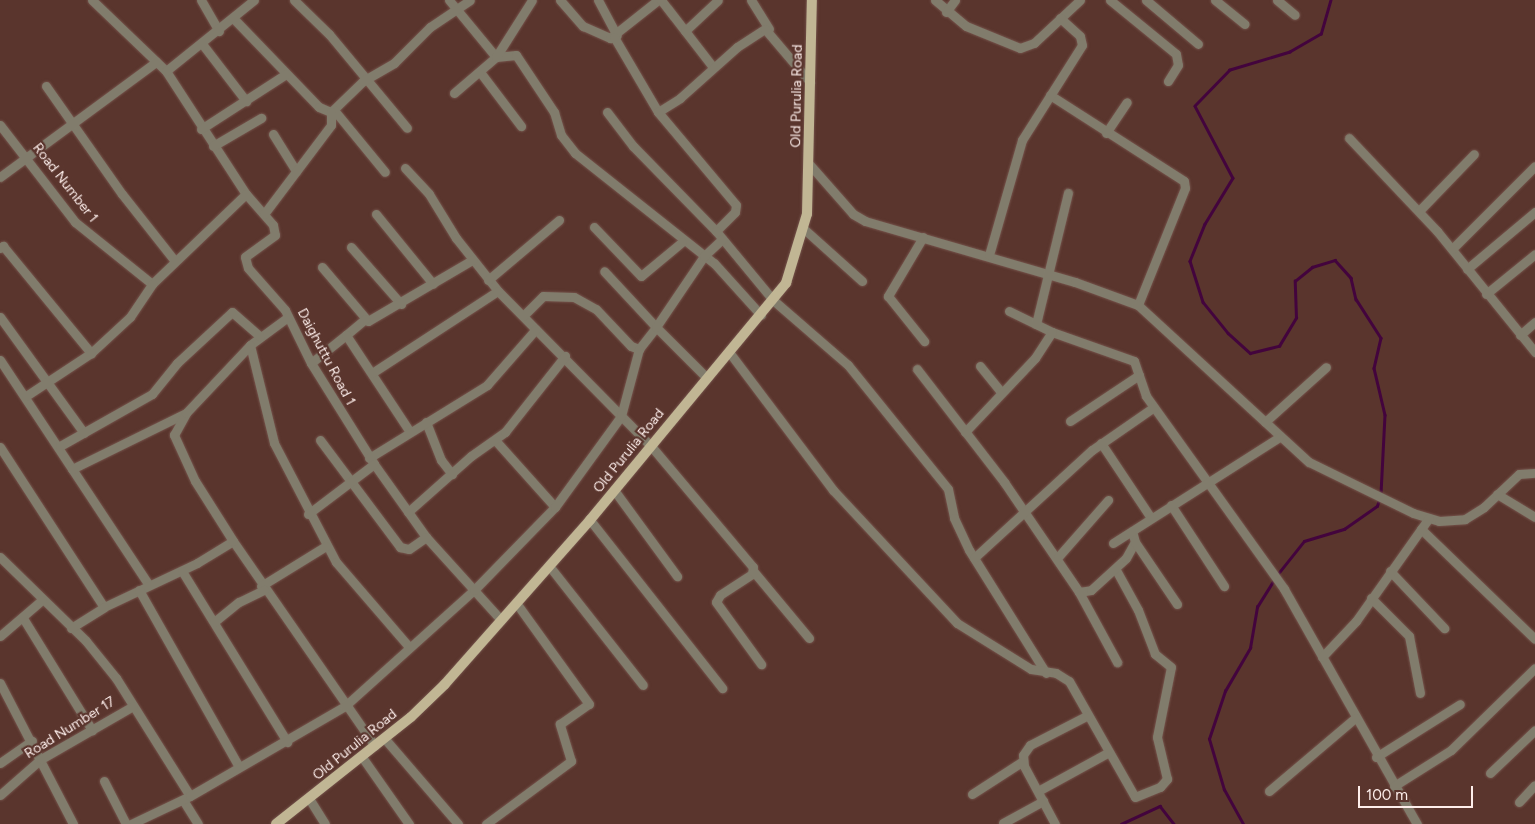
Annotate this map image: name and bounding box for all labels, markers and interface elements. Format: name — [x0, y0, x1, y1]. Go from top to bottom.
street label: Old Purulia Road — [788, 44, 806, 148]
street label: Road Number 1 — [29, 140, 101, 226]
street label: Daighuttu Road 1 — [293, 306, 359, 408]
street label: Old Purulia Road — [590, 406, 668, 496]
street label: Road Number 17 — [22, 693, 118, 763]
street label: Old Purulia Road — [310, 706, 400, 784]
scale bar — [1360, 776, 1475, 808]
text: 100 m — [1366, 786, 1408, 804]

